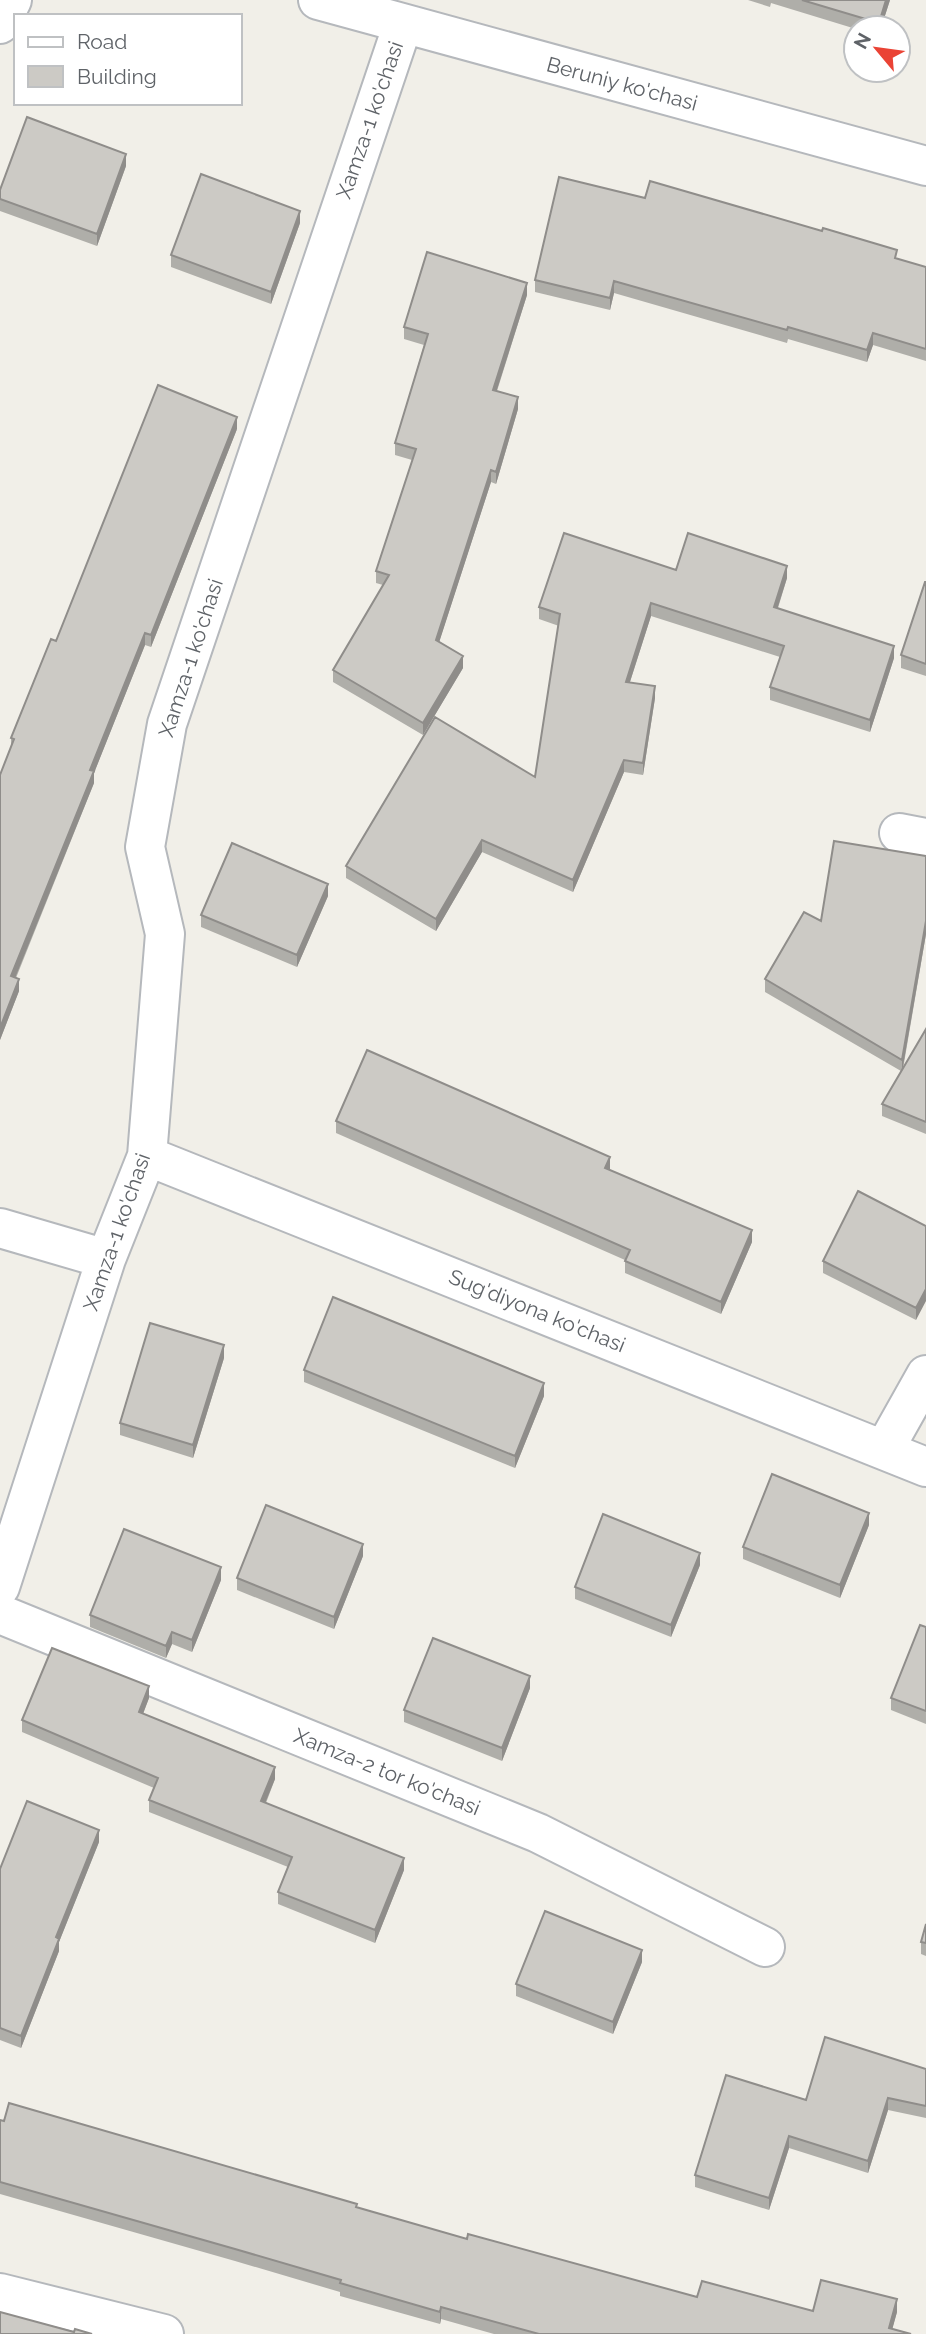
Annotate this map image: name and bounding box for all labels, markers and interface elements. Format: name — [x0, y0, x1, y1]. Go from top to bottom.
legend — [14, 14, 242, 105]
north arrow — [842, 14, 912, 84]
text: Road — [77, 29, 127, 54]
text: N — [849, 29, 875, 52]
street label: Xamza-1 ko'chasi — [331, 38, 408, 202]
street label: Beruniy ko'chasi — [544, 51, 700, 116]
text: Building — [77, 64, 157, 89]
street label: Xamza-1 ko'chasi — [153, 576, 228, 740]
street label: Xamza-1 ko'chasi — [78, 1150, 155, 1314]
street label: Sug'diyona ko'chasi — [445, 1264, 629, 1357]
street label: Xamza-2 tor ko'chasi — [290, 1723, 484, 1820]

